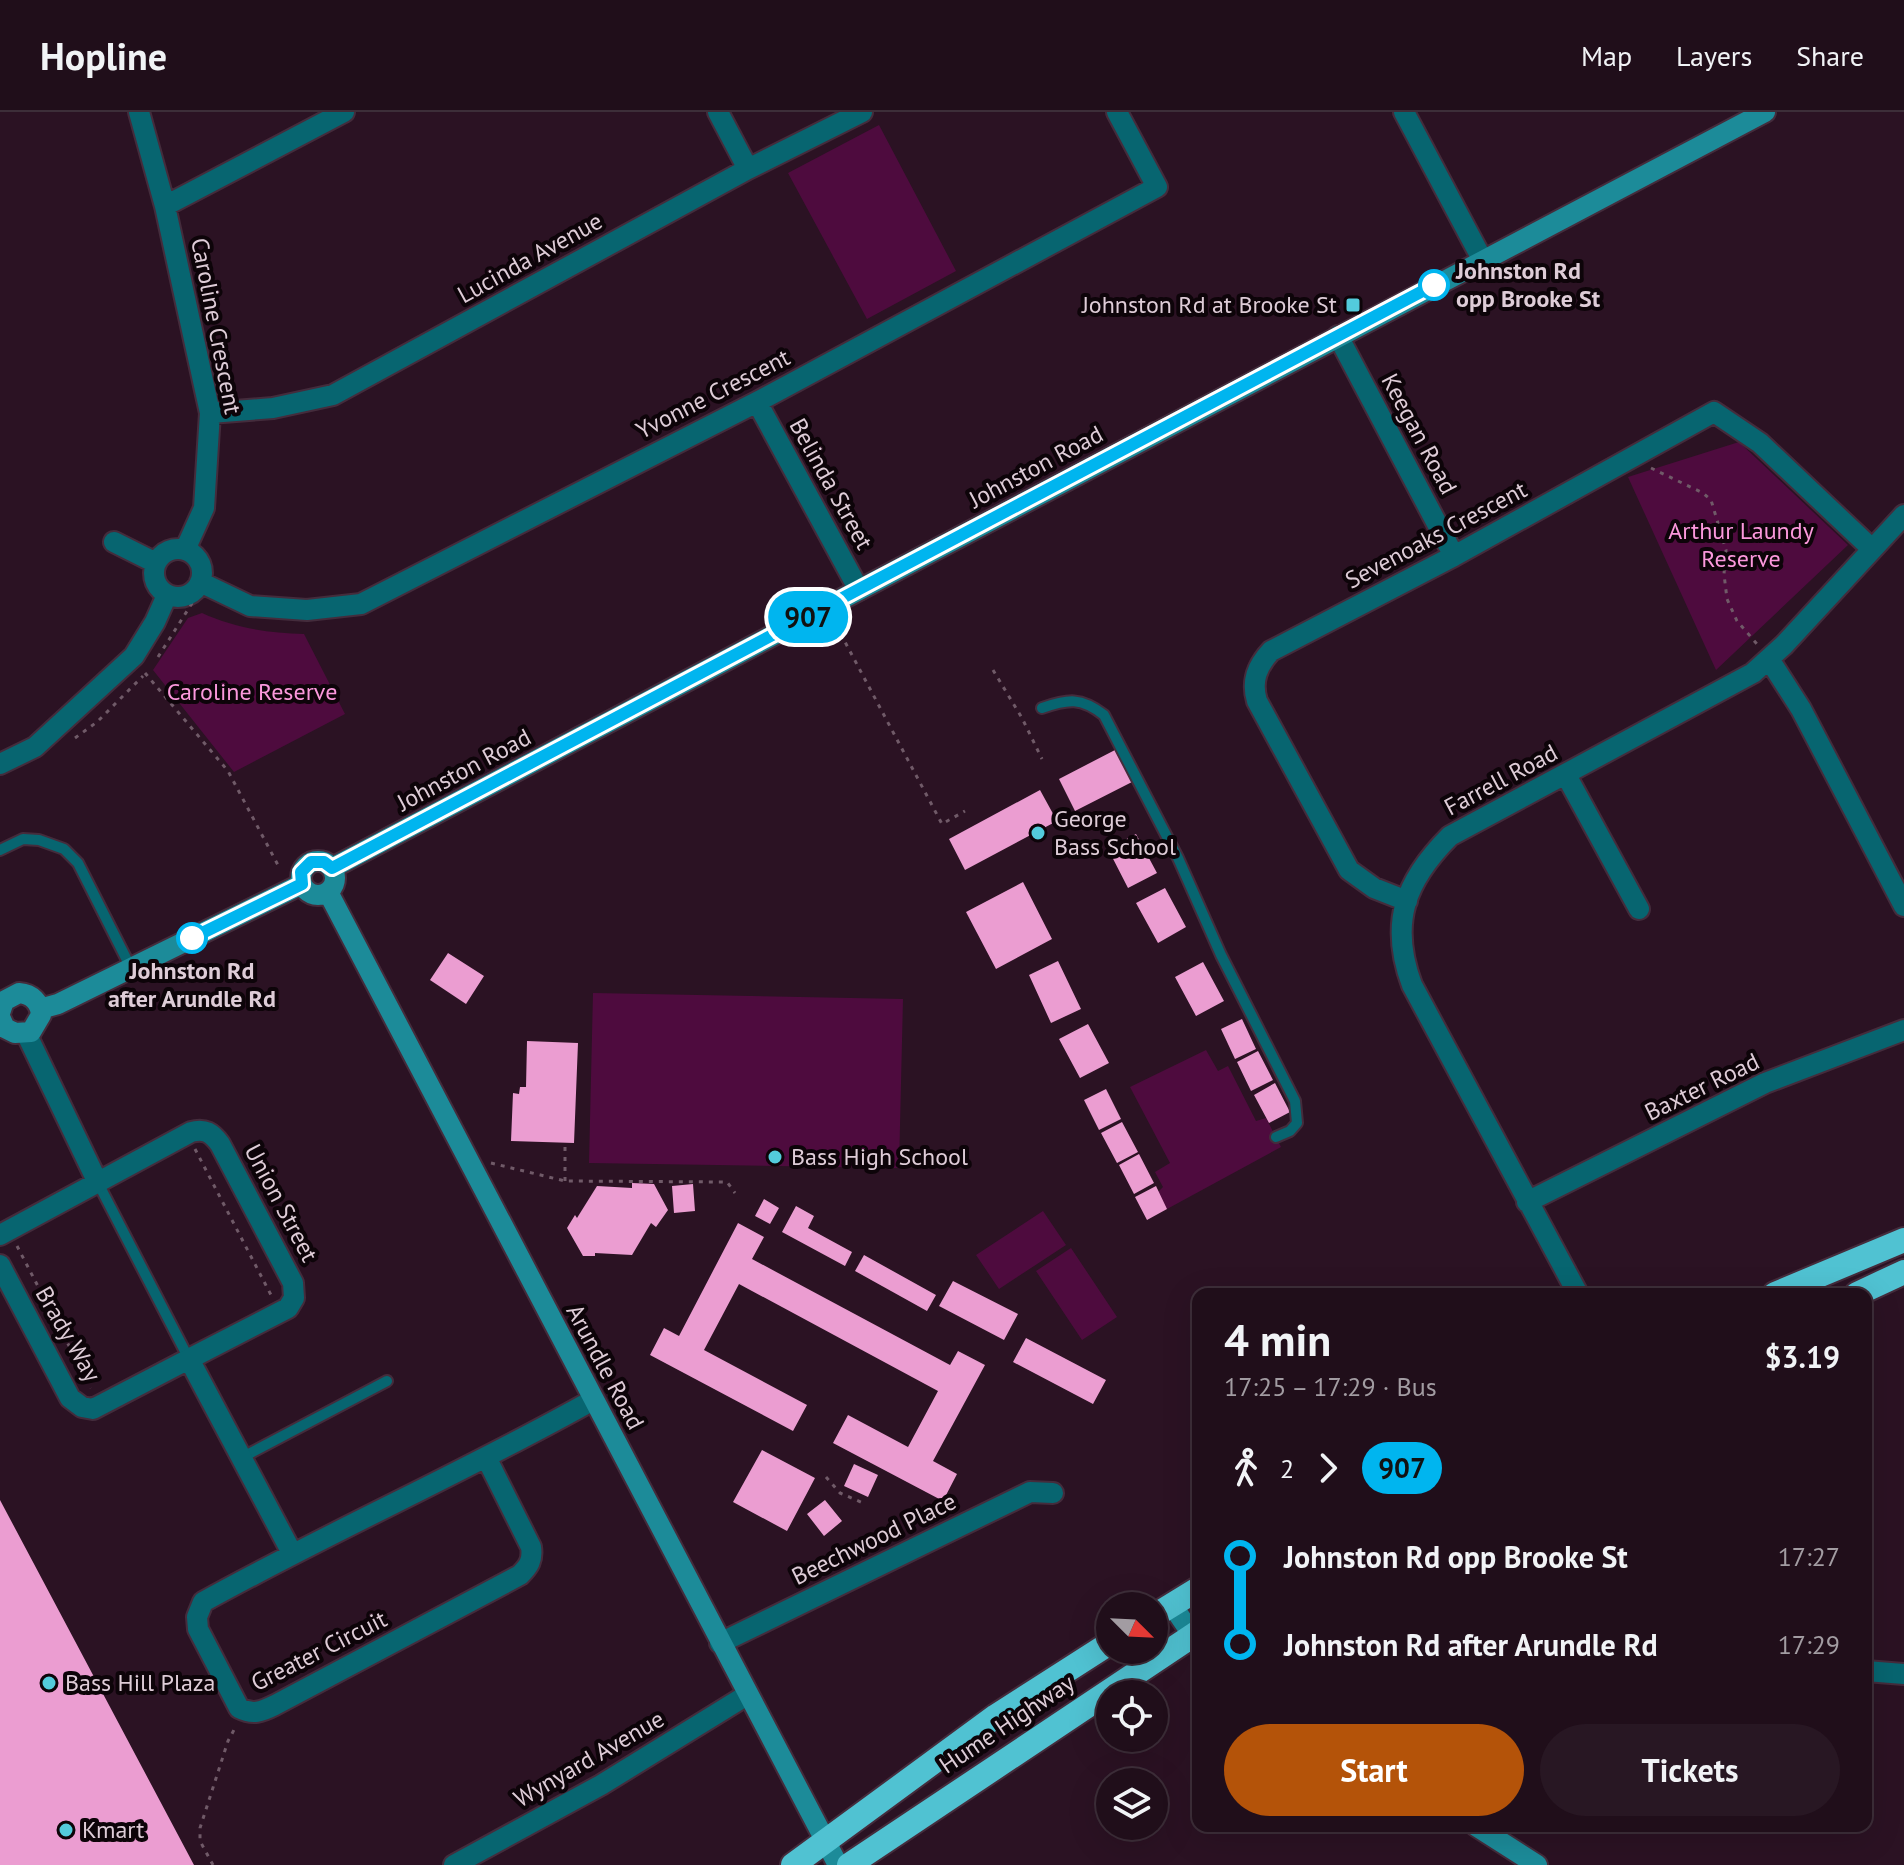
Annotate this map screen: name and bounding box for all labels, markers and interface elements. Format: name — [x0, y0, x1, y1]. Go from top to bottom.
text: Hopline — [40, 31, 167, 80]
text: Map — [1581, 37, 1632, 74]
text: Layers — [1676, 37, 1752, 74]
text: Share — [1796, 37, 1864, 74]
street label: Lucinda Avenue — [452, 205, 608, 310]
street label: Caroline Crescent — [184, 235, 249, 417]
place label: Johnston Rd opp Brooke St — [1455, 255, 1601, 314]
marker: Johnston Rd opp Brooke St — [1419, 270, 1449, 300]
place label: Johnston Rd at Brooke St — [1081, 289, 1337, 320]
marker: Johnston Rd at Brooke St — [1344, 296, 1362, 314]
street label: Yvonne Crescent — [631, 341, 795, 446]
street label: Keegan Road — [1375, 368, 1464, 500]
street label: Belinda Street — [783, 413, 880, 555]
street label: Johnston Road — [963, 418, 1108, 515]
street label: Sevenoaks Crescent — [1340, 474, 1532, 595]
park label: Arthur Laundy Reserve — [1668, 515, 1814, 574]
line badge: 907 — [762, 591, 854, 643]
text: 907 — [784, 598, 832, 635]
park label: Caroline Reserve — [167, 676, 337, 707]
street label: Johnston Road — [391, 721, 536, 818]
street label: Farrell Road — [1439, 737, 1563, 822]
place label: George Bass School — [1054, 803, 1176, 862]
marker: George Bass School — [1029, 824, 1047, 842]
marker: Johnston Rd after Arundle Rd — [177, 923, 207, 953]
place label: Johnston Rd after Arundle Rd — [108, 955, 276, 1014]
street label: Baxter Road — [1639, 1045, 1764, 1128]
street label: Union Street — [237, 1139, 325, 1267]
place label: Bass High School — [791, 1141, 968, 1172]
marker: Bass High School — [766, 1148, 784, 1166]
street label: Brady Way — [29, 1280, 108, 1387]
street label: Arundle Road — [559, 1299, 651, 1435]
text: 4 min — [1224, 1311, 1331, 1368]
text: $3.19 — [1765, 1337, 1840, 1376]
text: 17:25 – 17:29 · Bus — [1224, 1370, 1437, 1403]
icon: walk — [1224, 1446, 1268, 1490]
icon: forward — [1306, 1446, 1350, 1490]
text: 907 — [1378, 1449, 1426, 1486]
text: 2 — [1280, 1452, 1294, 1485]
street label: Beechwood Place — [787, 1485, 961, 1592]
text: Johnston Rd opp Brooke St — [1284, 1537, 1628, 1576]
text: 17:27 — [1778, 1540, 1840, 1573]
north arrow — [1096, 1592, 1168, 1664]
map controls — [1096, 1592, 1168, 1840]
street label: Greater Circuit — [246, 1603, 392, 1698]
text: Johnston Rd after Arundle Rd — [1284, 1625, 1658, 1664]
text: 17:29 — [1778, 1628, 1840, 1661]
place label: Bass Hill Plaza — [65, 1667, 215, 1698]
street label: Hume Highway — [933, 1667, 1080, 1780]
marker: Bass Hill Plaza — [40, 1674, 58, 1692]
button: locate — [1096, 1680, 1168, 1752]
street label: Wynyard Avenue — [508, 1703, 669, 1814]
button: Start — [1224, 1724, 1524, 1816]
button: Tickets — [1540, 1724, 1840, 1816]
button: layers — [1096, 1768, 1168, 1840]
place label: Kmart — [82, 1814, 144, 1845]
marker: Kmart — [57, 1821, 75, 1839]

